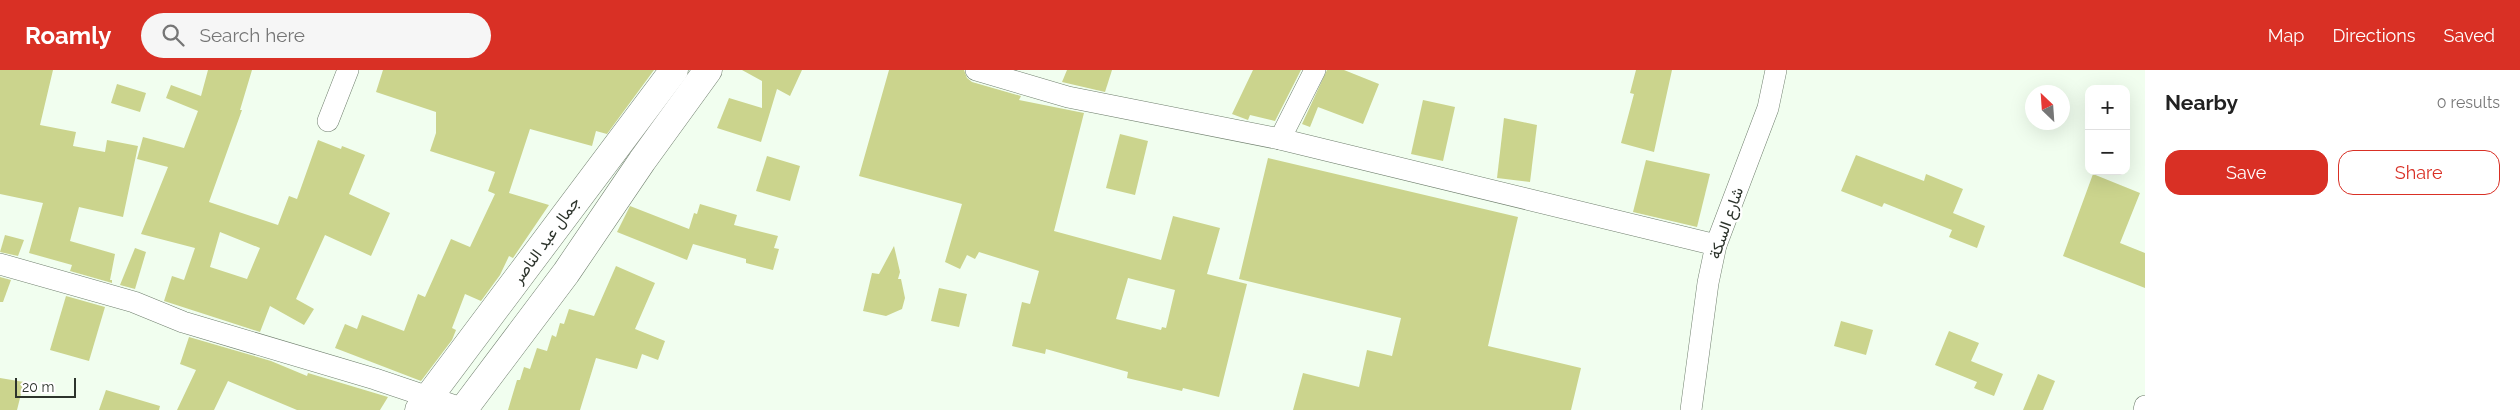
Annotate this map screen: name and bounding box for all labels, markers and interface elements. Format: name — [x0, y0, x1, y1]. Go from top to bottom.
search box — [141, 13, 491, 58]
text: Roamly — [25, 21, 111, 50]
icon: search — [159, 21, 187, 49]
text: Search here — [199, 24, 305, 46]
text: Map — [2268, 25, 2304, 46]
text: Directions — [2332, 25, 2416, 46]
text: Saved — [2444, 25, 2495, 46]
north arrow — [2025, 85, 2070, 130]
map controls — [2085, 85, 2130, 175]
button: + — [2085, 85, 2130, 130]
text: Nearby — [2165, 90, 2238, 115]
text: 0 results — [2437, 93, 2500, 112]
button: − — [2085, 130, 2130, 175]
button: Save — [2165, 150, 2328, 195]
button: Share — [2338, 150, 2500, 195]
street label: شارع السكة — [1705, 185, 1749, 262]
street label: جمال عبد الناصر — [508, 193, 585, 288]
scale bar — [15, 375, 76, 398]
text: 20 m — [22, 379, 54, 395]

